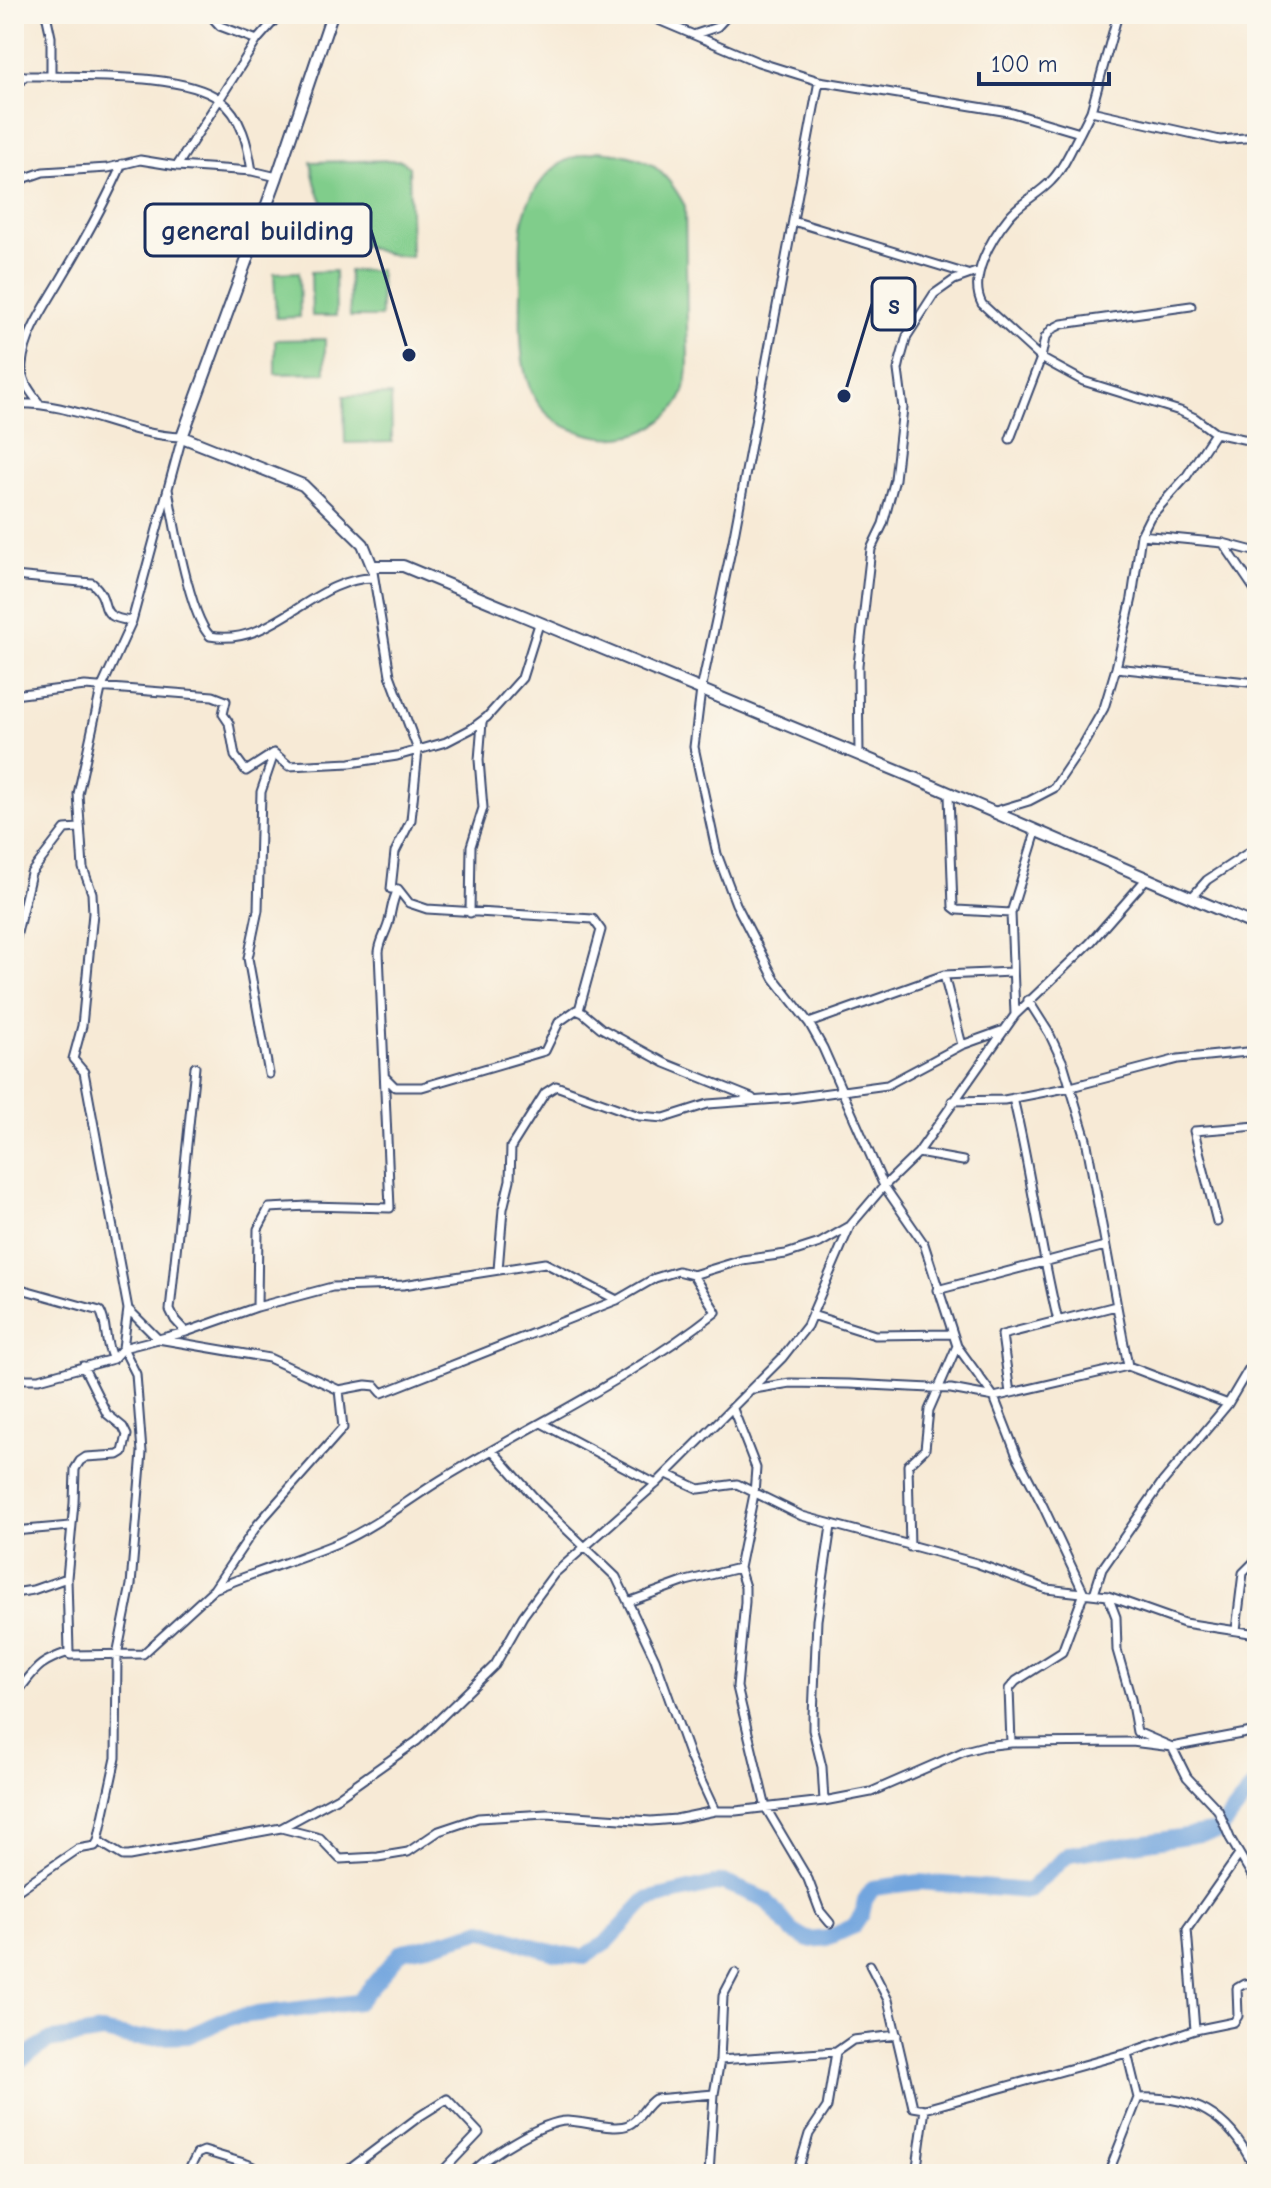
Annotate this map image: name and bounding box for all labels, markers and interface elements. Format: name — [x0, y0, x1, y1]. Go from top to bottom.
scale bar — [979, 36, 1109, 86]
text: 100 m — [991, 50, 1058, 78]
callout: general building — [145, 204, 371, 256]
text: general building — [161, 215, 355, 247]
callout: s — [872, 278, 915, 330]
text: s — [888, 289, 900, 321]

